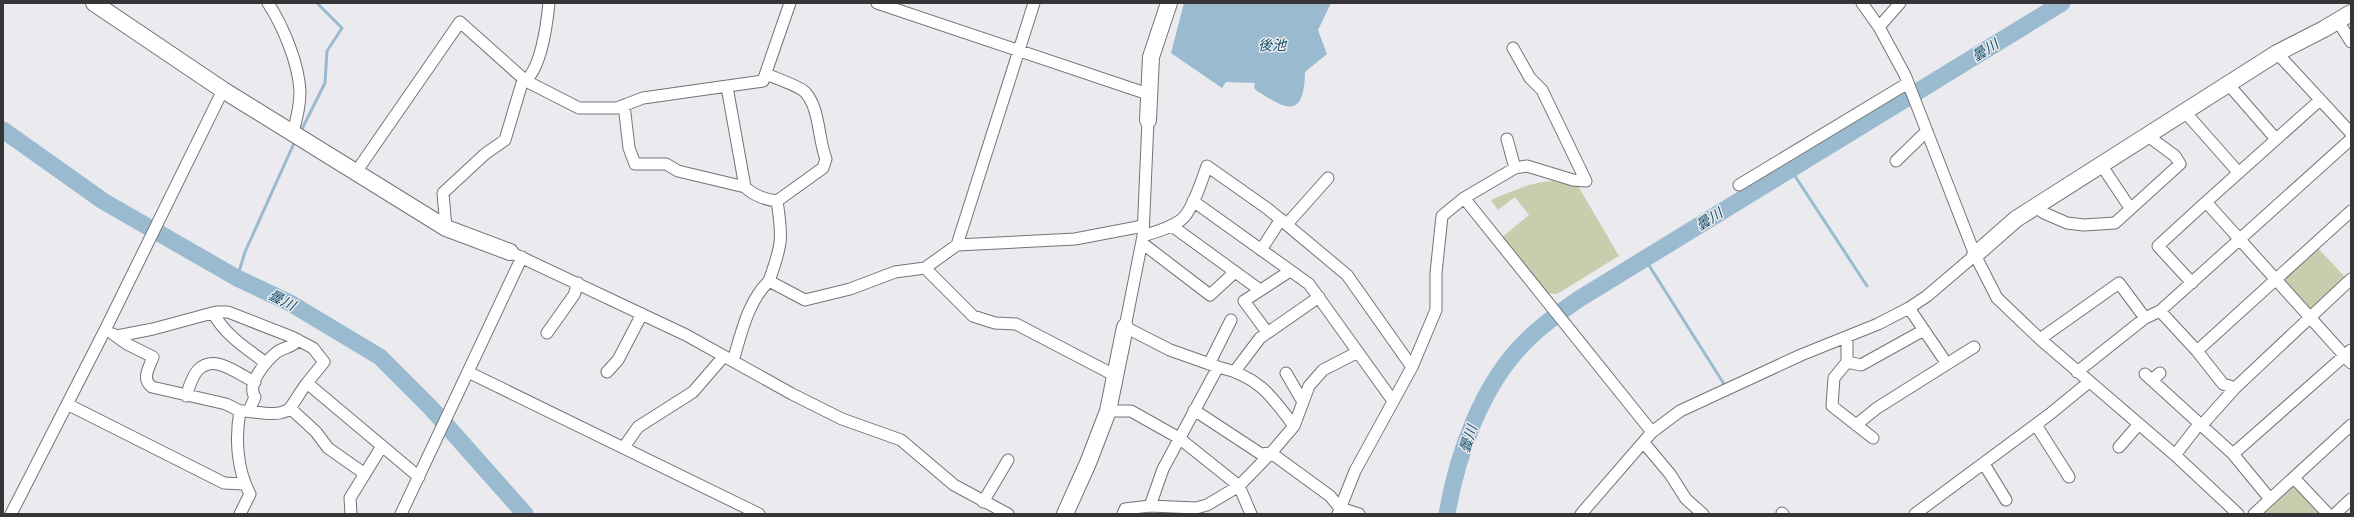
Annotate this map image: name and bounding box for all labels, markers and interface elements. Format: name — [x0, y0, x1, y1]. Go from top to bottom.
water label: 曇川 — [1968, 34, 2003, 65]
water label: 後池 — [1258, 36, 1288, 54]
water label: 曇川 — [1692, 203, 1727, 234]
water label: 曇川 — [265, 286, 300, 315]
water label: 曇川 — [1455, 421, 1482, 455]

